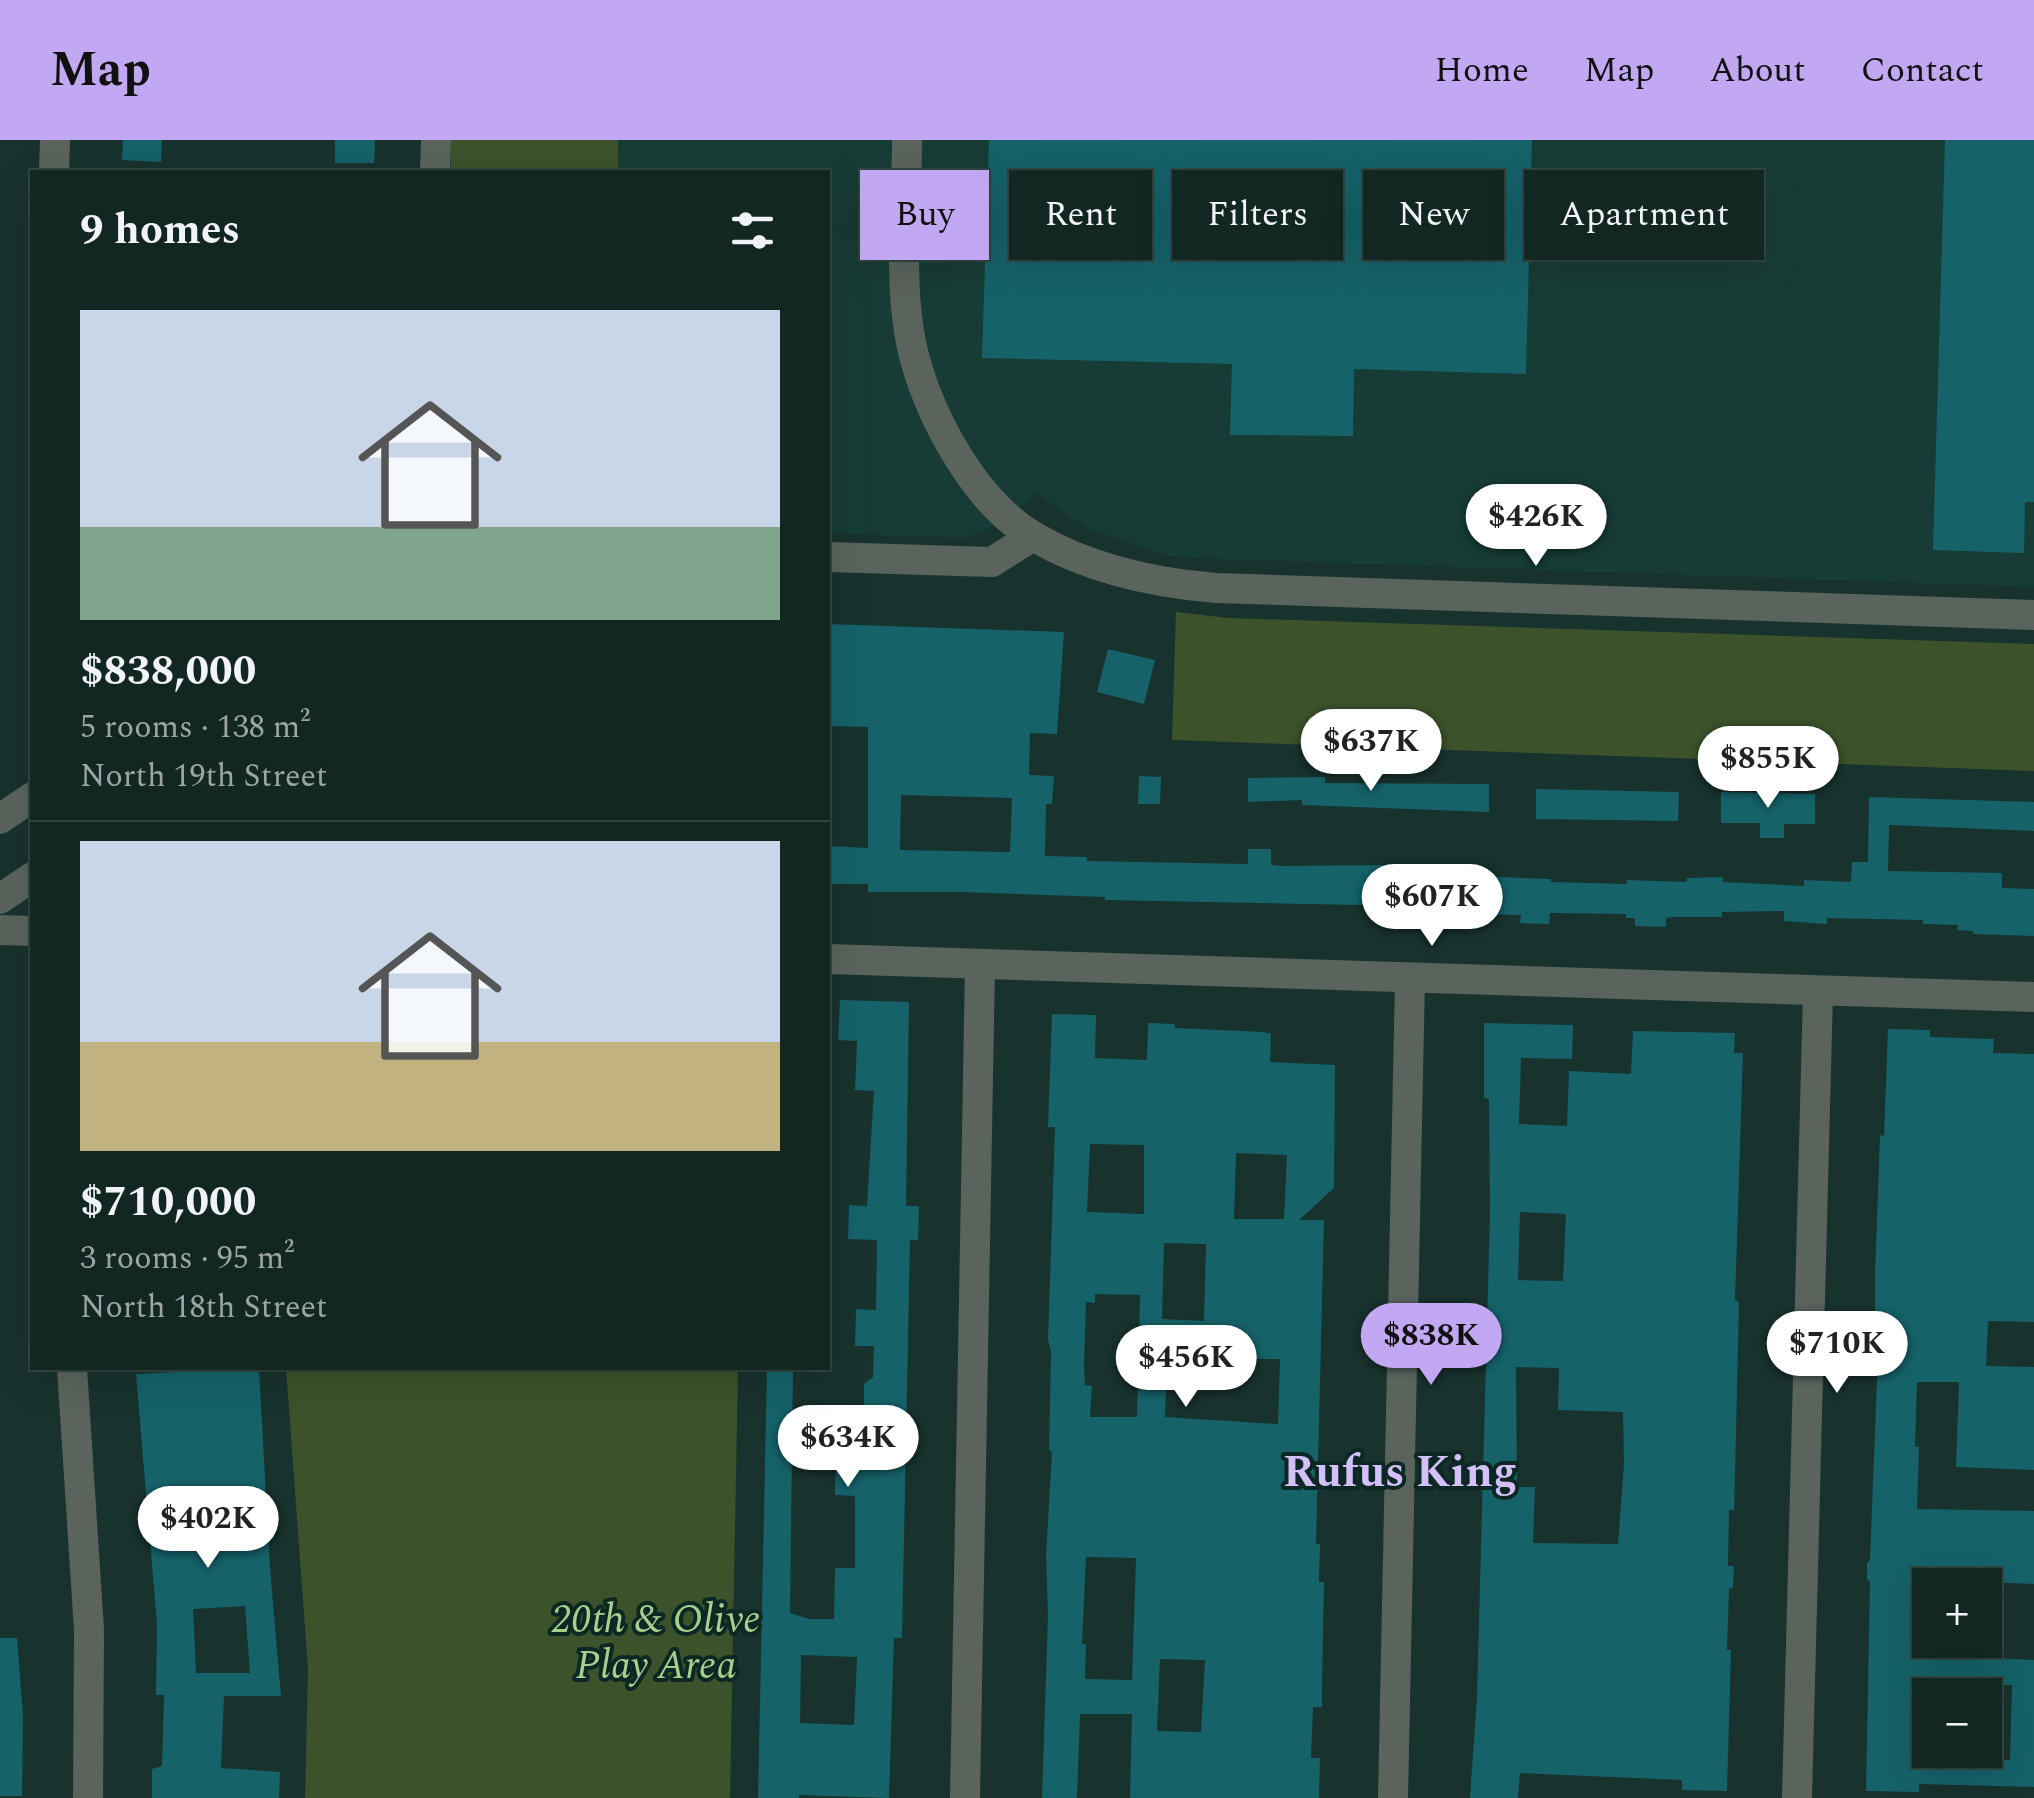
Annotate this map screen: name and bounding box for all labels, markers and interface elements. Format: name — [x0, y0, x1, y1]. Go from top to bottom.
text: Map — [50, 34, 151, 107]
text: Home — [1435, 44, 1529, 97]
text: Map — [1584, 44, 1654, 97]
text: About — [1709, 44, 1806, 97]
text: Contact — [1861, 44, 1984, 97]
chip: Buy — [860, 170, 989, 260]
chip: Rent — [1009, 170, 1152, 260]
chip: Filters — [1172, 170, 1343, 260]
chip: New — [1363, 170, 1504, 260]
chip: Apartment — [1524, 170, 1764, 260]
text: 9 homes — [80, 199, 240, 262]
icon: filters — [725, 203, 780, 258]
icon: home — [340, 375, 520, 555]
pin: $426K — [1466, 484, 1606, 569]
text: $426K — [1488, 492, 1584, 541]
text: $838,000 — [80, 640, 256, 703]
text: 5 rooms · 138 m² — [80, 703, 310, 752]
pin: $637K — [1301, 709, 1441, 794]
text: $637K — [1323, 717, 1419, 766]
pin: $855K — [1698, 726, 1838, 811]
text: $855K — [1720, 734, 1816, 783]
text: North 19th Street — [80, 752, 327, 801]
pin: $607K — [1362, 864, 1502, 949]
text: $607K — [1384, 872, 1480, 921]
icon: home — [340, 906, 520, 1086]
text: $710,000 — [80, 1171, 256, 1234]
text: 3 rooms · 95 m² — [80, 1234, 294, 1283]
text: North 18th Street — [80, 1283, 327, 1332]
pin: $838K — [1361, 1303, 1501, 1388]
text: $838K — [1383, 1311, 1479, 1360]
pin: $710K — [1767, 1311, 1907, 1396]
text: $710K — [1789, 1319, 1885, 1368]
pin: $456K — [1116, 1325, 1256, 1410]
text: $456K — [1138, 1333, 1234, 1382]
pin: $634K — [778, 1405, 918, 1490]
text: $634K — [800, 1413, 896, 1462]
district label: Rufus King — [1283, 1438, 1517, 1507]
pin: $402K — [138, 1486, 278, 1571]
text: $402K — [160, 1494, 256, 1543]
map controls — [1912, 1568, 2002, 1768]
button: + — [1912, 1568, 2002, 1658]
park label: 20th & Olive Play Area — [550, 1590, 761, 1697]
button: − — [1912, 1678, 2002, 1768]

